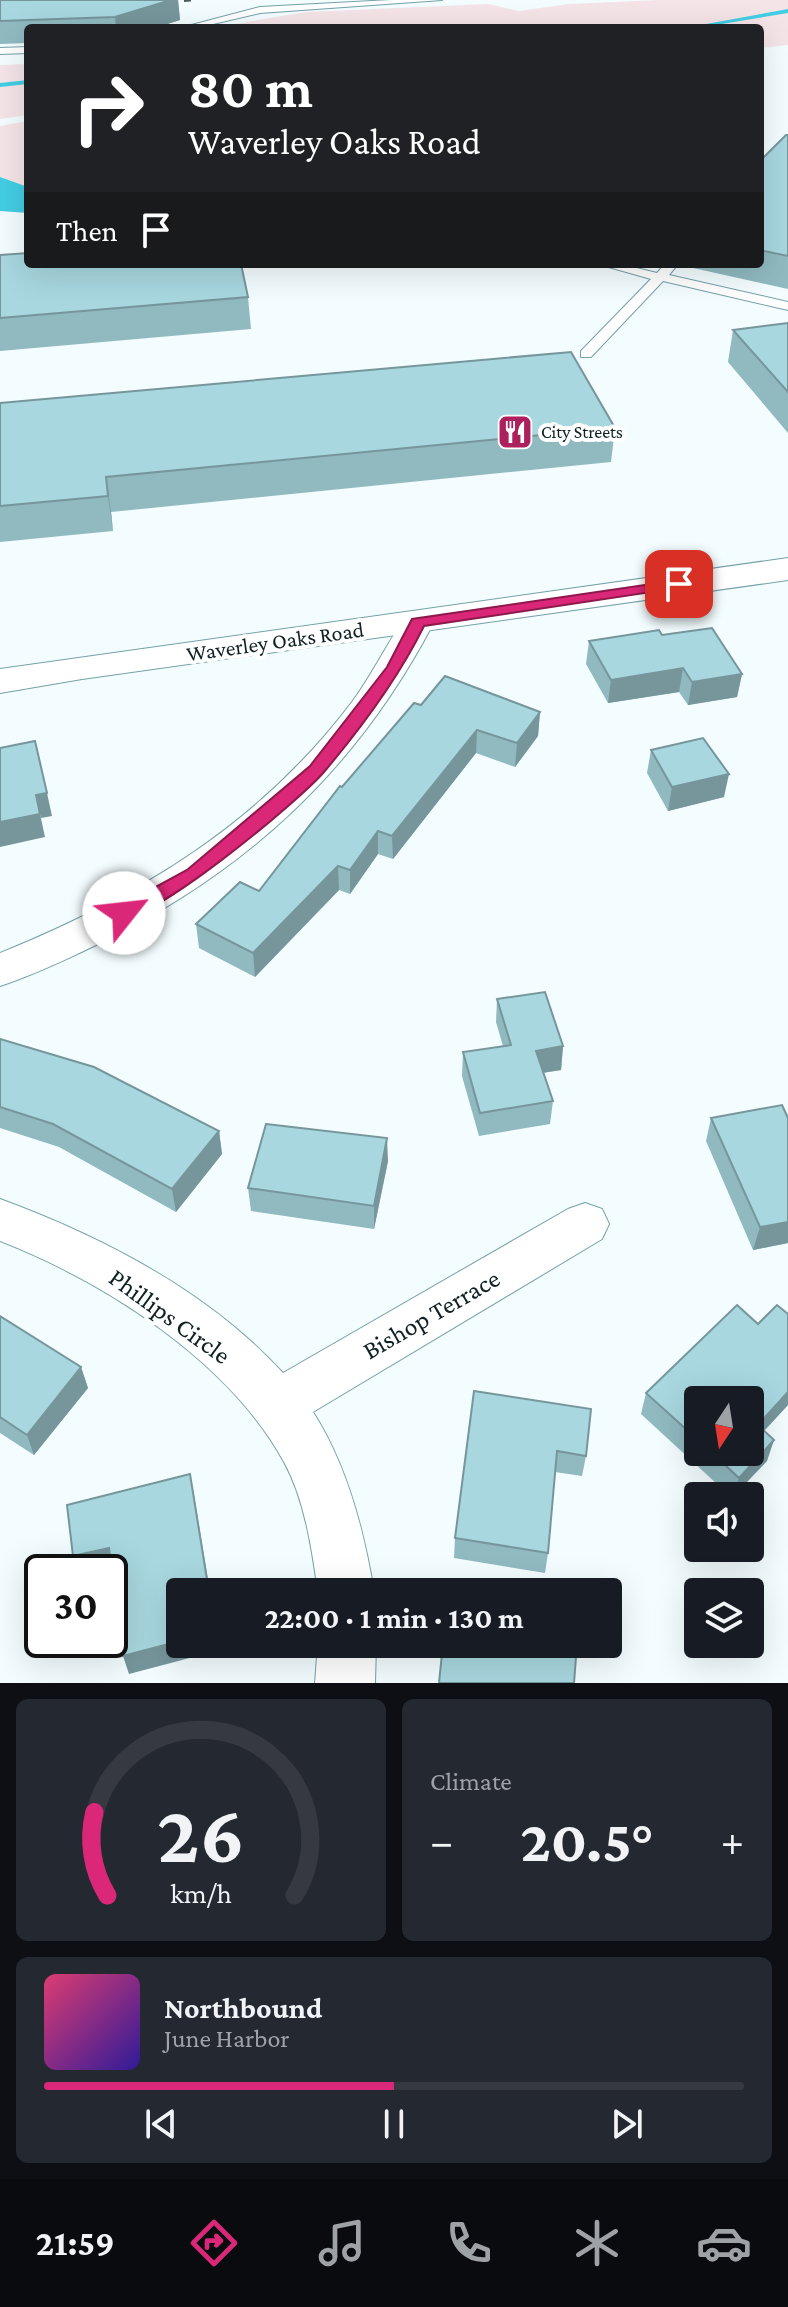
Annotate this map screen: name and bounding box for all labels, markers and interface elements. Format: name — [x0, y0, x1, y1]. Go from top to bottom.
icon: right — [56, 56, 160, 160]
text: 80 m — [188, 57, 313, 119]
text: Waverley Oaks Road — [188, 122, 481, 162]
icon: arrive — [134, 208, 178, 252]
text: Then — [56, 214, 118, 247]
restaurant icon: City Streets — [496, 413, 534, 451]
place label: City Streets — [541, 422, 623, 442]
pin — [645, 550, 713, 618]
icon: arrive — [657, 562, 701, 606]
street label: Waverley Oaks Road — [185, 617, 366, 666]
position arrow — [82, 871, 166, 955]
street label: Phillips Circle — [103, 1263, 236, 1370]
street label: Bishop Terrace — [358, 1264, 505, 1365]
north arrow — [684, 1386, 764, 1466]
map controls — [684, 1386, 764, 1658]
button: sound — [684, 1482, 764, 1562]
speed limit sign: 30 — [24, 1554, 128, 1658]
button: layers — [684, 1578, 764, 1658]
text: 22:00 · 1 min · 130 m — [264, 1601, 524, 1634]
text: Climate — [430, 1767, 512, 1796]
text: 26 — [157, 1787, 245, 1880]
text: 20.5° — [520, 1807, 654, 1874]
text: − — [430, 1817, 453, 1865]
text: + — [721, 1817, 744, 1865]
text: km/h — [170, 1877, 232, 1909]
text: Northbound — [164, 1991, 322, 2024]
text: June Harbor — [164, 2024, 290, 2053]
icon: previous — [139, 2102, 183, 2146]
icon: pause — [372, 2102, 416, 2146]
icon: next — [605, 2102, 649, 2146]
icon: directions — [186, 2215, 242, 2271]
icon: music — [314, 2215, 370, 2271]
icon: phone — [441, 2215, 497, 2271]
icon: climate — [569, 2215, 625, 2271]
icon: car — [696, 2215, 752, 2271]
text: 21:59 — [36, 2223, 115, 2263]

